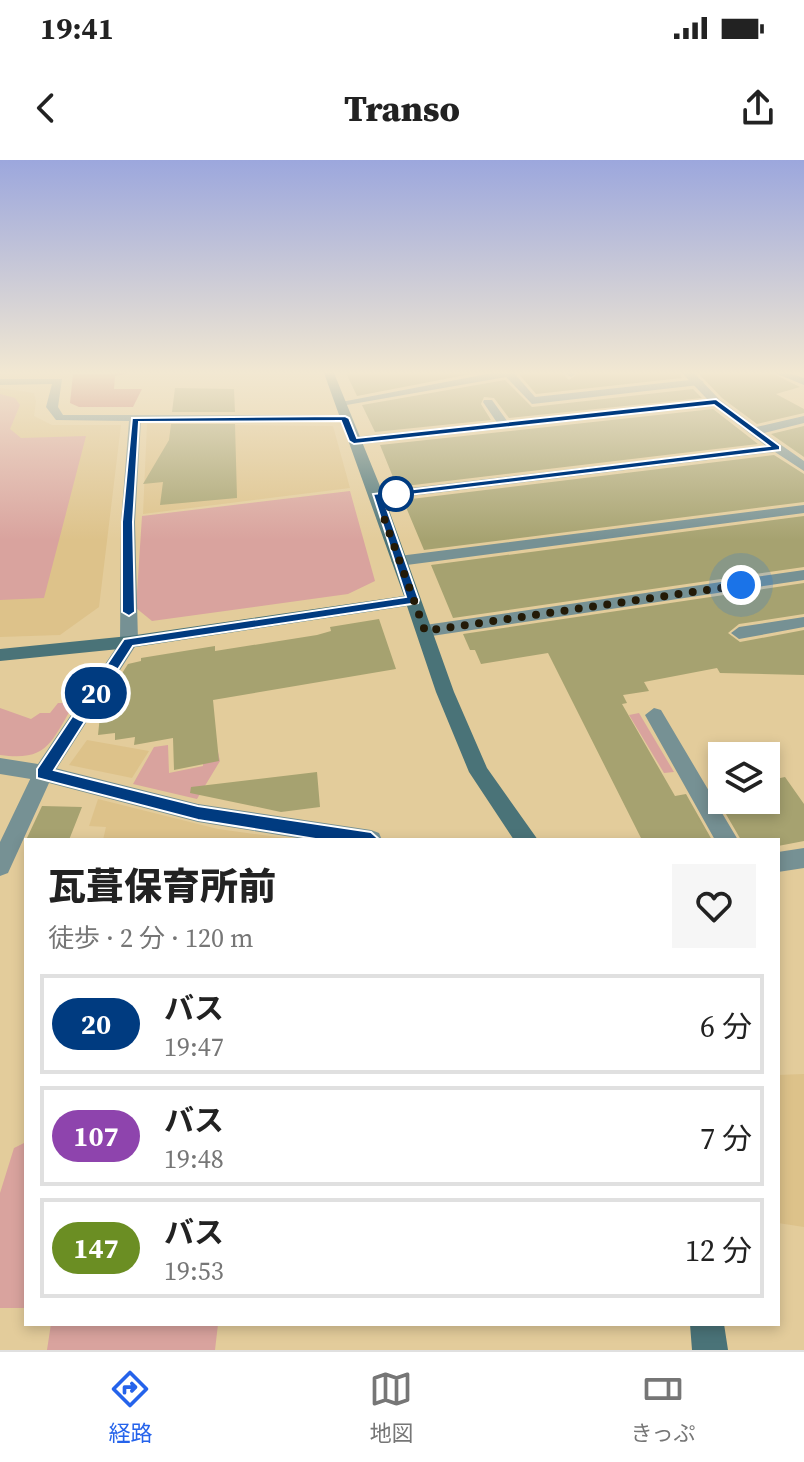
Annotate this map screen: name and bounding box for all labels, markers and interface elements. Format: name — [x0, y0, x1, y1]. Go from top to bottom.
text: 19:41 — [40, 8, 114, 49]
text: Transo — [344, 84, 460, 133]
icon: back — [24, 86, 68, 130]
icon: share — [736, 86, 780, 130]
unlabelled marker — [379, 477, 413, 511]
your location — [721, 565, 761, 605]
line badge: 20 — [60, 667, 132, 719]
text: 20 — [81, 674, 111, 712]
map controls — [708, 742, 780, 814]
button: layers — [708, 742, 780, 814]
text: 瓦葺保育所前 — [48, 861, 276, 913]
button: heart — [672, 864, 756, 948]
text: 徒歩 · 2 分 · 120 m — [48, 920, 253, 956]
text: バス — [164, 988, 224, 1029]
text: 20 — [81, 1005, 111, 1043]
text: 6 分 — [700, 1006, 752, 1047]
text: 19:47 — [164, 1029, 224, 1065]
text: バス — [164, 1100, 224, 1141]
text: 107 — [73, 1117, 119, 1155]
text: 7 分 — [700, 1118, 752, 1159]
text: 19:48 — [164, 1141, 224, 1177]
text: バス — [164, 1212, 224, 1253]
text: 147 — [73, 1229, 119, 1267]
text: 12 分 — [685, 1230, 752, 1271]
text: 19:53 — [164, 1253, 224, 1289]
tab: 経路 — [108, 1367, 152, 1448]
tab: 地図 — [369, 1367, 413, 1448]
tab: きっぷ — [630, 1367, 696, 1448]

